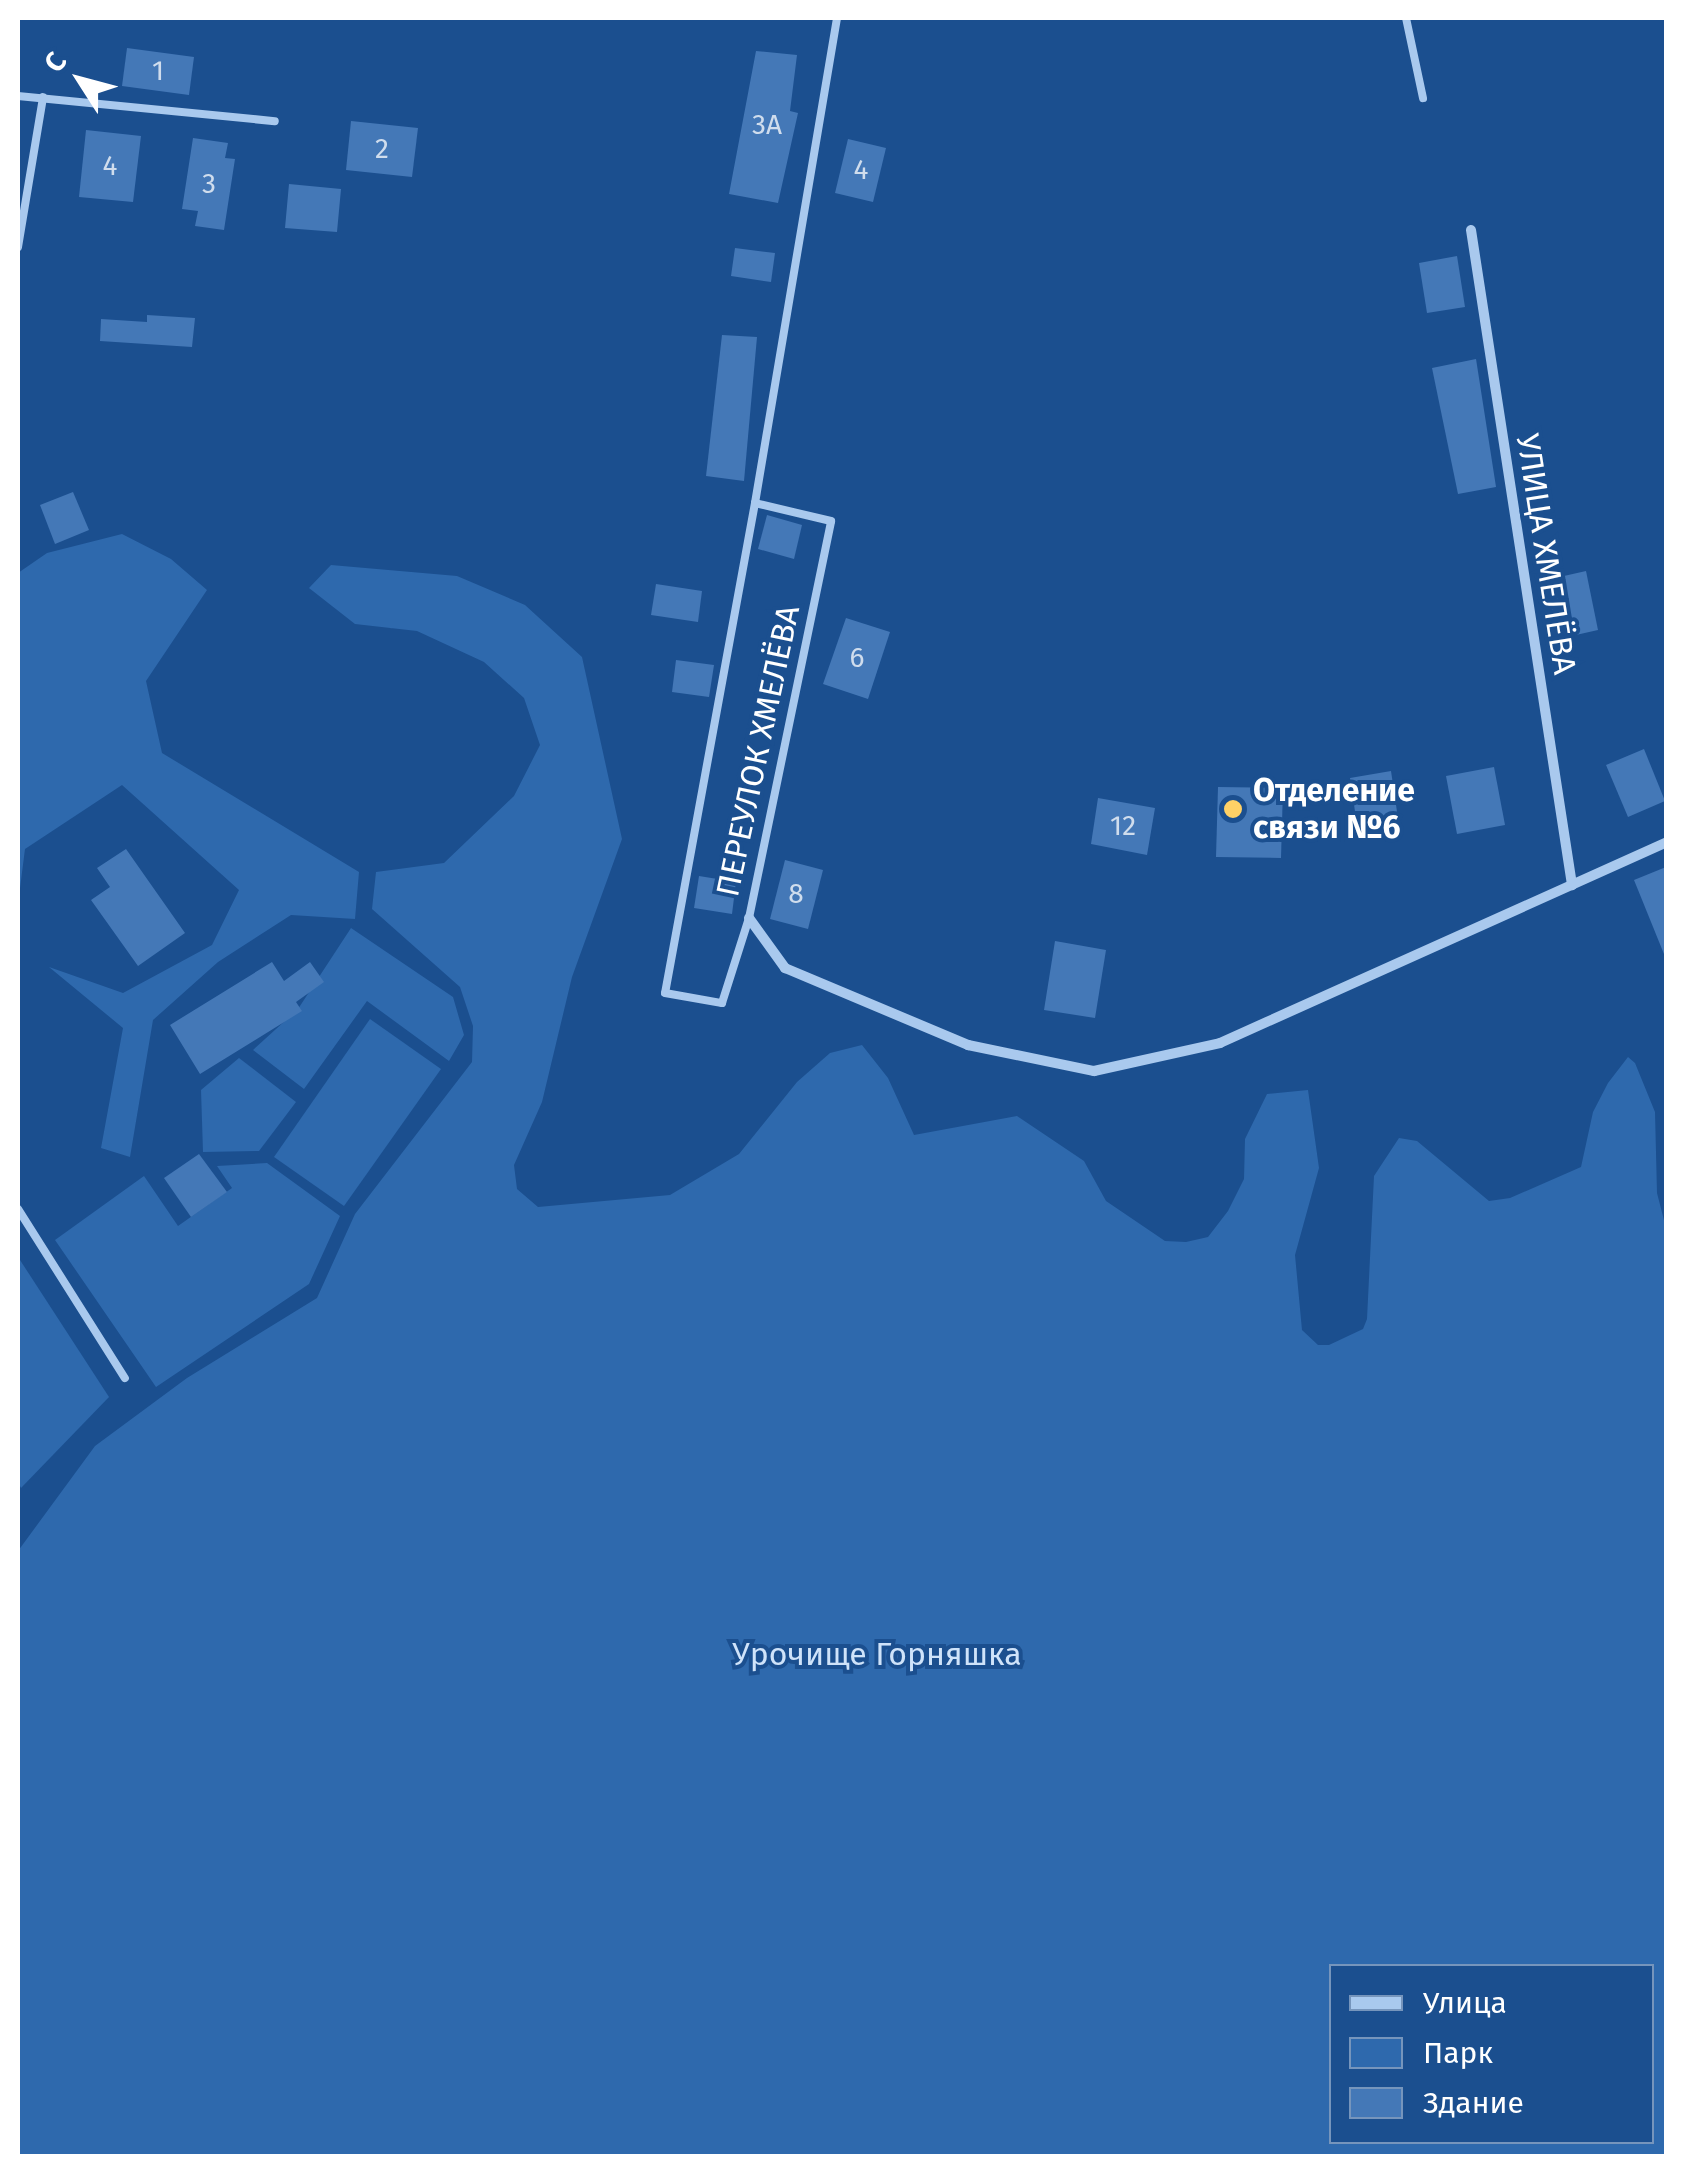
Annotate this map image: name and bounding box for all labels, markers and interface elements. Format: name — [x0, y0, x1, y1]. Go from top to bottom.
north arrow — [30, 30, 130, 130]
text: С — [37, 46, 73, 78]
house number: 1 — [152, 54, 164, 88]
house number: 3А — [752, 108, 782, 142]
house number: 2 — [375, 132, 389, 166]
house number: 4 — [103, 149, 117, 183]
house number: 4 — [854, 153, 868, 187]
house number: 3 — [202, 167, 216, 201]
street label: УЛИЦА ХМЕЛЁВА — [1508, 431, 1584, 677]
street label: ПЕРЕУЛОК ХМЕЛЁВА — [708, 602, 808, 900]
house number: 6 — [850, 641, 864, 675]
place label: Отделение связи №6 — [1253, 772, 1415, 847]
marker: Отделение связи №6 — [1222, 798, 1244, 820]
house number: 12 — [1110, 809, 1136, 843]
house number: 8 — [788, 877, 804, 911]
park label: Урочище Горняшка — [732, 1635, 1022, 1673]
legend — [1329, 1964, 1654, 2144]
text: Улица — [1423, 1985, 1507, 2021]
text: Парк — [1423, 2035, 1493, 2071]
text: Здание — [1423, 2085, 1524, 2121]

